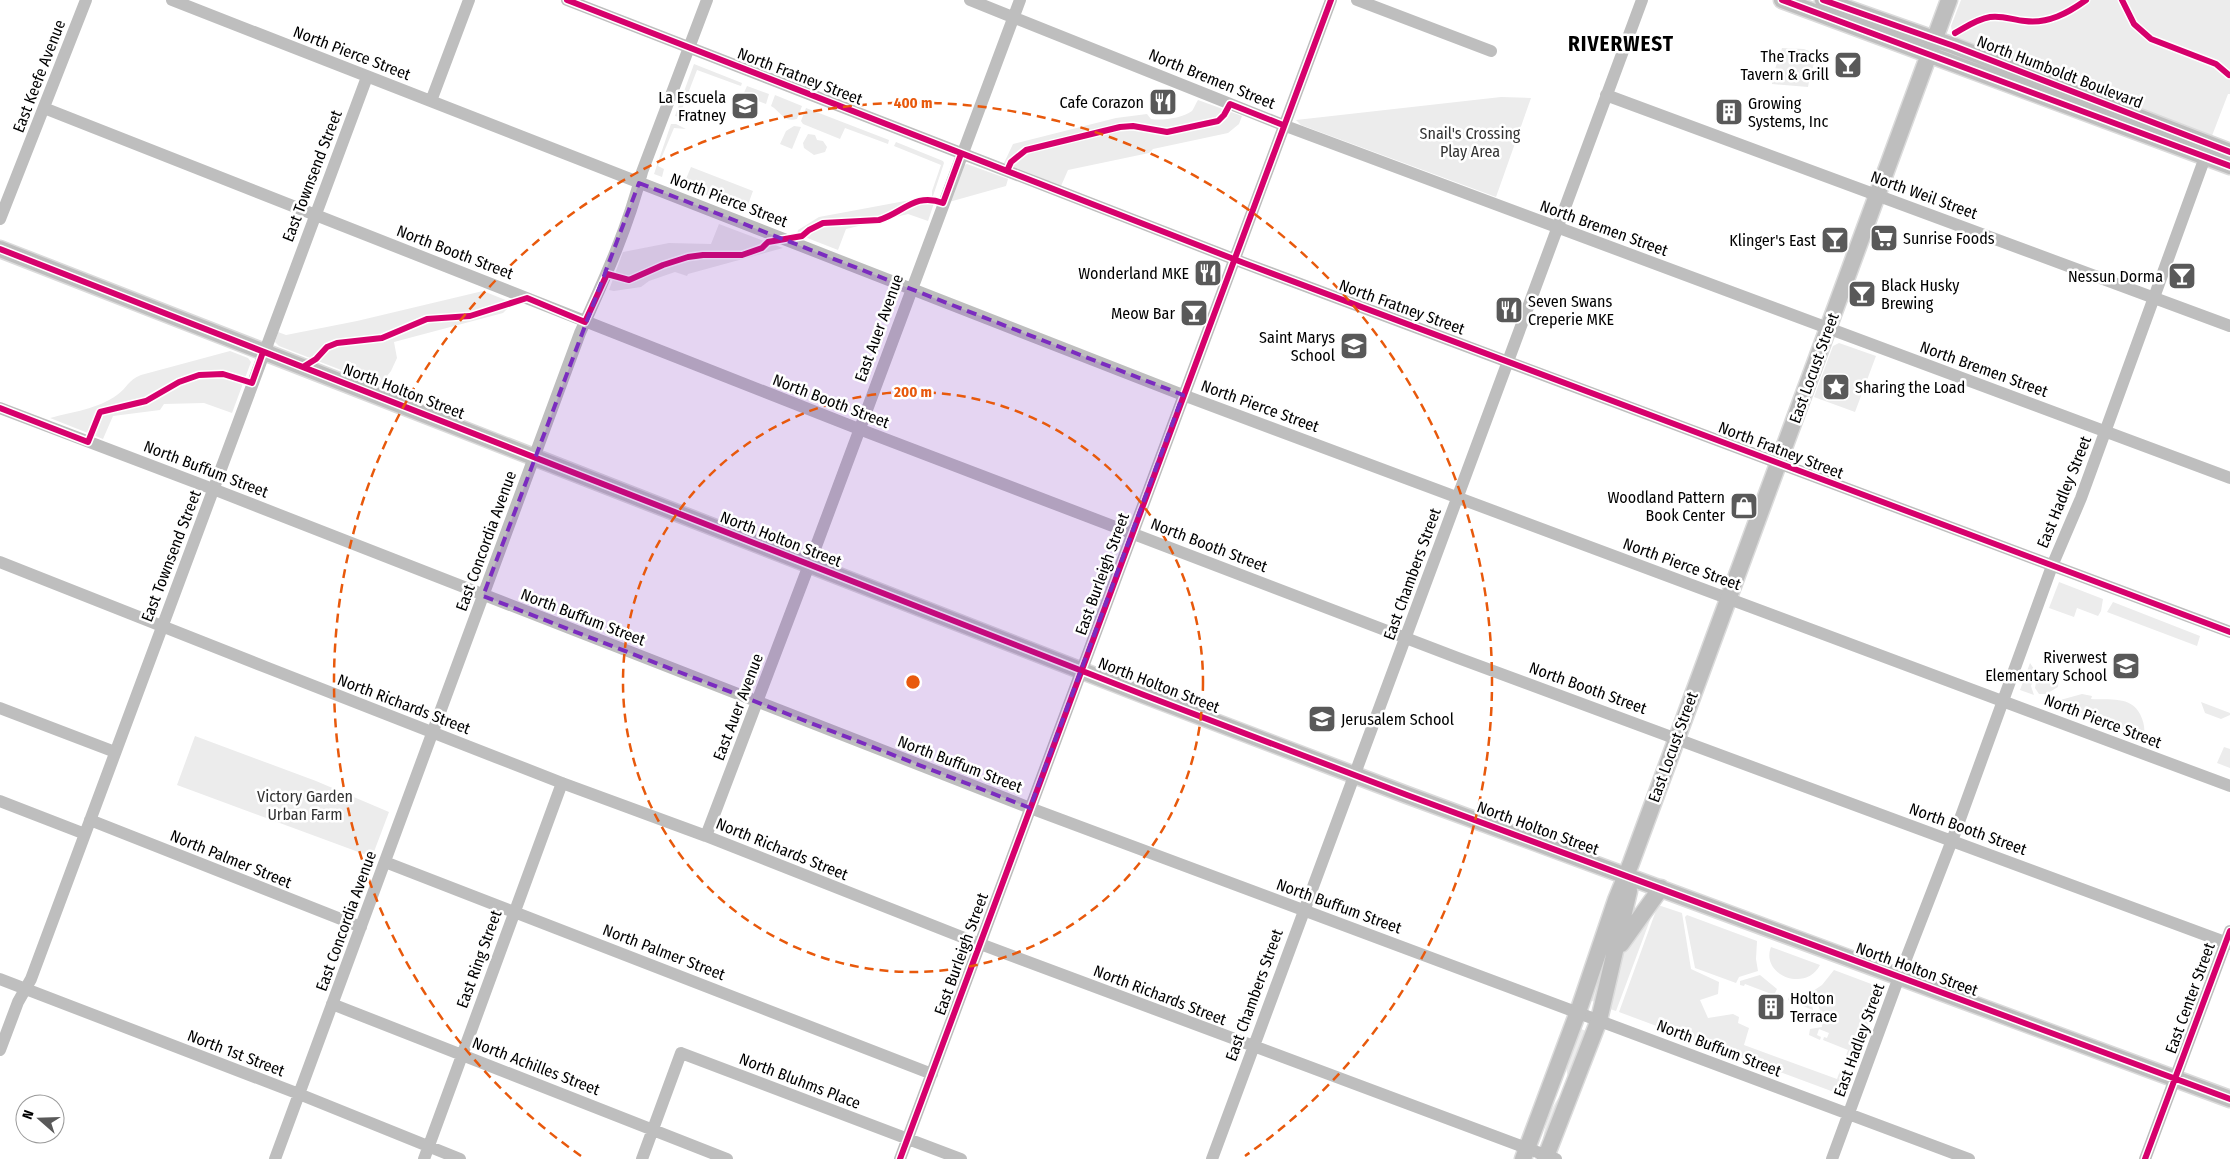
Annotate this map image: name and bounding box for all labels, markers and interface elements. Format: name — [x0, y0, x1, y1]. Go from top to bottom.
street label: East Keefe Avenue — [9, 17, 69, 135]
street label: North Pierce Street — [291, 22, 414, 84]
district label: RIVERWEST — [1568, 31, 1674, 57]
street label: North Humboldt Boulevard — [1974, 32, 2146, 112]
street label: North Fratney Street — [735, 43, 866, 109]
street label: North Bremen Street — [1146, 45, 1279, 113]
place label: The Tracks Tavern & Grill — [1740, 47, 1829, 84]
bar icon: The Tracks Tavern & Grill — [1833, 50, 1863, 80]
restaurant icon: Cafe Corazon — [1148, 87, 1178, 117]
place label: La Escuela Fratney — [658, 88, 727, 125]
school or university icon: La Escuela Fratney — [730, 91, 760, 121]
place label: Cafe Corazon — [1060, 93, 1144, 112]
text: 400 m — [894, 94, 932, 112]
place label: Growing Systems, Inc — [1748, 94, 1828, 131]
building icon: Growing Systems, Inc — [1714, 97, 1744, 127]
street label: East Townsend Street — [278, 107, 346, 245]
park label: Snail's Crossing Play Area — [1420, 124, 1521, 161]
street label: North Weil Street — [1868, 167, 1981, 223]
street label: North Pierce Street — [668, 169, 791, 231]
street label: North Bremen Street — [1537, 196, 1671, 260]
street label: North Booth Street — [394, 221, 517, 283]
supermarket icon: Sunrise Foods — [1869, 223, 1899, 253]
bar icon: Klinger's East — [1820, 225, 1850, 255]
place label: Sunrise Foods — [1903, 229, 1995, 248]
place label: Klinger's East — [1729, 231, 1817, 250]
restaurant icon: Wonderland MKE — [1193, 258, 1223, 288]
bar icon: Nessun Dorma — [2167, 261, 2197, 291]
place label: Wonderland MKE — [1078, 264, 1189, 283]
place label: Nessun Dorma — [2068, 267, 2163, 286]
street label: East Auer Avenue — [851, 272, 907, 384]
street label: North Fratney Street — [1337, 275, 1468, 339]
place label: Black Husky Brewing — [1881, 276, 1960, 313]
bar icon: Black Husky Brewing — [1847, 279, 1877, 309]
place label: Seven Swans Creperie MKE — [1528, 292, 1614, 329]
restaurant icon: Seven Swans Creperie MKE — [1494, 295, 1524, 325]
bar icon: Meow Bar — [1179, 298, 1209, 328]
place label: Meow Bar — [1111, 304, 1175, 323]
street label: East Locust Street — [1785, 309, 1843, 426]
place label: Saint Marys School — [1259, 328, 1335, 365]
school or university icon: Saint Marys School — [1339, 331, 1369, 361]
street label: North Bremen Street — [1917, 337, 2051, 401]
street label: North Holton Street — [341, 359, 468, 423]
street label: North Booth Street — [770, 370, 893, 432]
place icon: Sharing the Load — [1821, 372, 1851, 402]
street label: North Pierce Street — [1198, 376, 1322, 436]
place label: Sharing the Load — [1855, 378, 1965, 397]
text: 200 m — [893, 383, 932, 401]
street label: North Fratney Street — [1716, 417, 1847, 483]
street label: East Hadley Street — [2033, 432, 2095, 551]
street label: North Buffum Street — [141, 437, 272, 502]
street label: East Concordia Avenue — [452, 468, 520, 614]
street label: East Townsend Street — [137, 487, 205, 625]
place label: Woodland Pattern Book Center — [1607, 488, 1725, 525]
shop icon: Woodland Pattern Book Center — [1729, 491, 1759, 521]
street label: East Chambers Street — [1379, 505, 1445, 643]
street label: North Holton Street — [718, 507, 845, 571]
street label: East Burleigh Street — [1071, 510, 1133, 638]
street label: North Booth Street — [1148, 514, 1271, 576]
street label: North Pierce Street — [1620, 534, 1744, 594]
street label: North Buffum Street — [518, 585, 649, 650]
place label: Riverwest Elementary School — [1985, 648, 2108, 685]
street label: East Auer Avenue — [709, 651, 767, 763]
school or university icon: Riverwest Elementary School — [2111, 651, 2141, 681]
street label: North Holton Street — [1096, 653, 1223, 717]
street label: North Booth Street — [1527, 658, 1650, 718]
street label: North Richards Street — [335, 670, 474, 738]
centre of rings — [904, 673, 922, 691]
street label: East Locust Street — [1644, 688, 1702, 805]
street label: North Pierce Street — [2042, 690, 2165, 752]
school or university icon: Jerusalem School — [1307, 704, 1337, 734]
place label: Jerusalem School — [1341, 710, 1454, 729]
street label: North Buffum Street — [895, 732, 1026, 797]
park label: Victory Garden Urban Farm — [257, 787, 353, 824]
street label: North Holton Street — [1474, 797, 1602, 859]
street label: North Booth Street — [1907, 799, 2030, 859]
street label: North Richards Street — [713, 814, 851, 884]
street label: North Palmer Street — [167, 826, 295, 892]
street label: East Concordia Avenue — [312, 848, 380, 994]
street label: North Buffum Street — [1274, 875, 1405, 938]
street label: East Burleigh Street — [930, 890, 992, 1018]
street label: East Ring Street — [453, 907, 506, 1010]
street label: North Palmer Street — [600, 920, 729, 984]
street label: East Chambers Street — [1221, 926, 1287, 1064]
street label: North Holton Street — [1853, 938, 1981, 1000]
street label: East Center Street — [2161, 939, 2219, 1056]
street label: North Richards Street — [1091, 961, 1230, 1029]
street label: East Hadley Street — [1830, 980, 1889, 1099]
place label: Holton Terrace — [1790, 989, 1837, 1026]
building icon: Holton Terrace — [1756, 992, 1786, 1022]
street label: North Buffum Street — [1654, 1016, 1785, 1081]
street label: North 1st Street — [185, 1026, 288, 1081]
street label: North Achilles Street — [470, 1033, 603, 1099]
street label: North Bluhms Place — [737, 1049, 863, 1113]
north arrow — [15, 1094, 65, 1144]
text: N — [19, 1108, 38, 1122]

